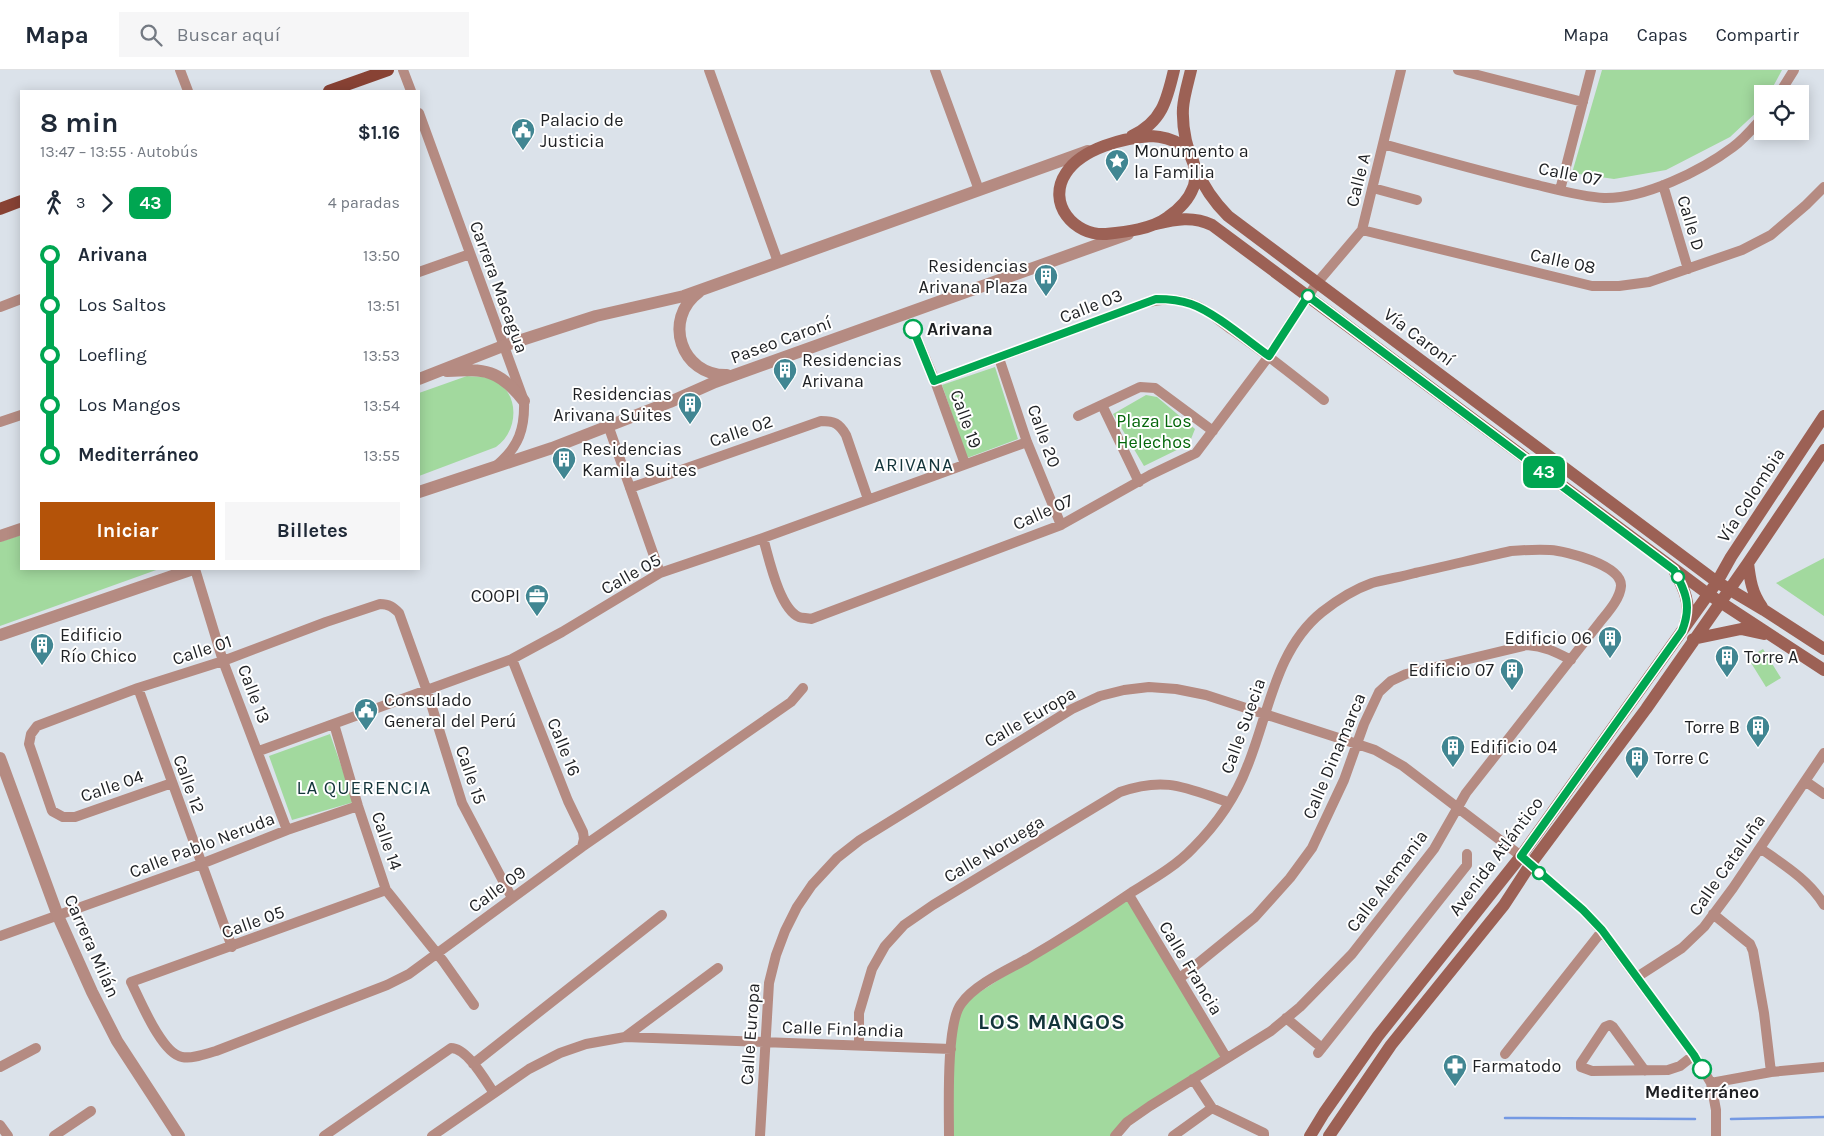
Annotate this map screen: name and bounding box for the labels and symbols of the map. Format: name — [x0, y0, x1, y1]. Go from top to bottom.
place label: Palacio de Justicia — [540, 109, 624, 152]
public building icon: Palacio de Justicia — [510, 117, 536, 151]
place label: Monumento a la Familia — [1134, 140, 1249, 183]
place icon: Monumento a la Familia — [1104, 148, 1130, 182]
street label: Calle A — [1341, 151, 1375, 209]
street label: Calle 07 — [1537, 157, 1604, 191]
street label: Calle D — [1672, 193, 1710, 253]
street label: Carrera Macagua — [465, 218, 533, 356]
street label: Calle 08 — [1528, 243, 1598, 279]
place label: Residencias Arivana Plaza — [918, 255, 1028, 298]
building icon: Residencias Arivana Plaza — [1033, 263, 1059, 297]
street label: Calle 03 — [1056, 284, 1126, 328]
unlabelled marker — [1301, 289, 1315, 303]
street label: Vía Caroní — [1379, 303, 1459, 371]
street label: Paseo Caroní — [727, 311, 835, 368]
place label: Arivana — [927, 318, 993, 340]
marker: Arivana — [903, 319, 923, 339]
place label: Residencias Arivana — [802, 349, 902, 392]
building icon: Residencias Arivana — [772, 357, 798, 391]
place label: Residencias Arivana Suites — [553, 383, 672, 426]
street label: Calle 19 — [945, 387, 987, 451]
building icon: Residencias Arivana Suites — [677, 391, 703, 425]
street label: Calle 20 — [1022, 401, 1066, 471]
street label: Calle 02 — [706, 410, 776, 452]
park label: Plaza Los Helechos — [1116, 410, 1192, 453]
place label: Residencias Kamila Suites — [582, 438, 697, 481]
street label: Vía Colombia — [1712, 444, 1790, 546]
building icon: Residencias Kamila Suites — [551, 446, 577, 480]
district label: ARIVANA — [874, 454, 954, 476]
line badge: 43 — [1522, 456, 1566, 488]
street label: Calle 07 — [1009, 489, 1077, 535]
street label: Calle 05 — [597, 549, 665, 599]
unlabelled marker — [1671, 570, 1685, 584]
office icon: COOPI — [524, 583, 550, 617]
place label: COOPI — [471, 585, 520, 607]
place label: Edificio Río Chico — [60, 624, 137, 667]
building icon: Edificio 06 — [1597, 625, 1623, 659]
place label: Edificio 06 — [1505, 627, 1592, 649]
street label: Calle 01 — [170, 630, 234, 670]
building icon: Edificio Río Chico — [29, 632, 55, 666]
building icon: Torre A — [1714, 644, 1740, 678]
place label: Torre A — [1744, 646, 1798, 668]
building icon: Edificio 07 — [1499, 657, 1525, 691]
place label: Edificio 07 — [1408, 659, 1495, 681]
street label: Calle 13 — [233, 662, 275, 726]
street label: Calle Suecia — [1216, 675, 1270, 777]
street label: Calle Europa — [980, 682, 1080, 752]
place label: Consulado General del Perú — [384, 689, 517, 732]
street label: Calle Dinamarca — [1297, 690, 1371, 822]
public building icon: Consulado General del Perú — [353, 697, 379, 731]
building icon: Torre B — [1745, 714, 1771, 748]
street label: Calle 16 — [542, 715, 586, 779]
place label: Torre B — [1685, 716, 1740, 738]
building icon: Edificio 04 — [1440, 734, 1466, 768]
place label: Edificio 04 — [1470, 736, 1557, 758]
street label: Calle 15 — [451, 743, 491, 807]
building icon: Torre C — [1624, 745, 1650, 779]
place label: Torre C — [1654, 747, 1709, 769]
street label: Calle 12 — [168, 752, 210, 816]
street label: Calle 04 — [78, 765, 146, 807]
district label: LA QUERENCIA — [297, 777, 431, 799]
street label: Avenida Atlántico — [1444, 792, 1548, 920]
street label: Calle Pablo Neruda — [126, 807, 278, 883]
street label: Calle 14 — [367, 809, 407, 873]
street label: Calle Noruega — [940, 810, 1048, 888]
street label: Calle Cataluña — [1684, 810, 1770, 920]
street label: Calle Alemania — [1341, 826, 1433, 936]
street label: Calle 09 — [464, 861, 530, 917]
unlabelled marker — [1532, 866, 1546, 880]
street label: Carrera Milán — [60, 891, 124, 1001]
street label: Calle 05 — [219, 900, 287, 944]
street label: Calle Francia — [1154, 917, 1228, 1019]
street label: Calle Europa — [735, 982, 765, 1086]
district label: LOS MANGOS — [978, 1009, 1126, 1035]
street label: Calle Finlandia — [782, 1016, 904, 1042]
pharmacy icon: Farmatodo — [1442, 1053, 1468, 1087]
place label: Farmatodo — [1472, 1055, 1561, 1077]
marker: Mediterráneo — [1692, 1059, 1712, 1079]
place label: Mediterráneo — [1645, 1081, 1759, 1103]

